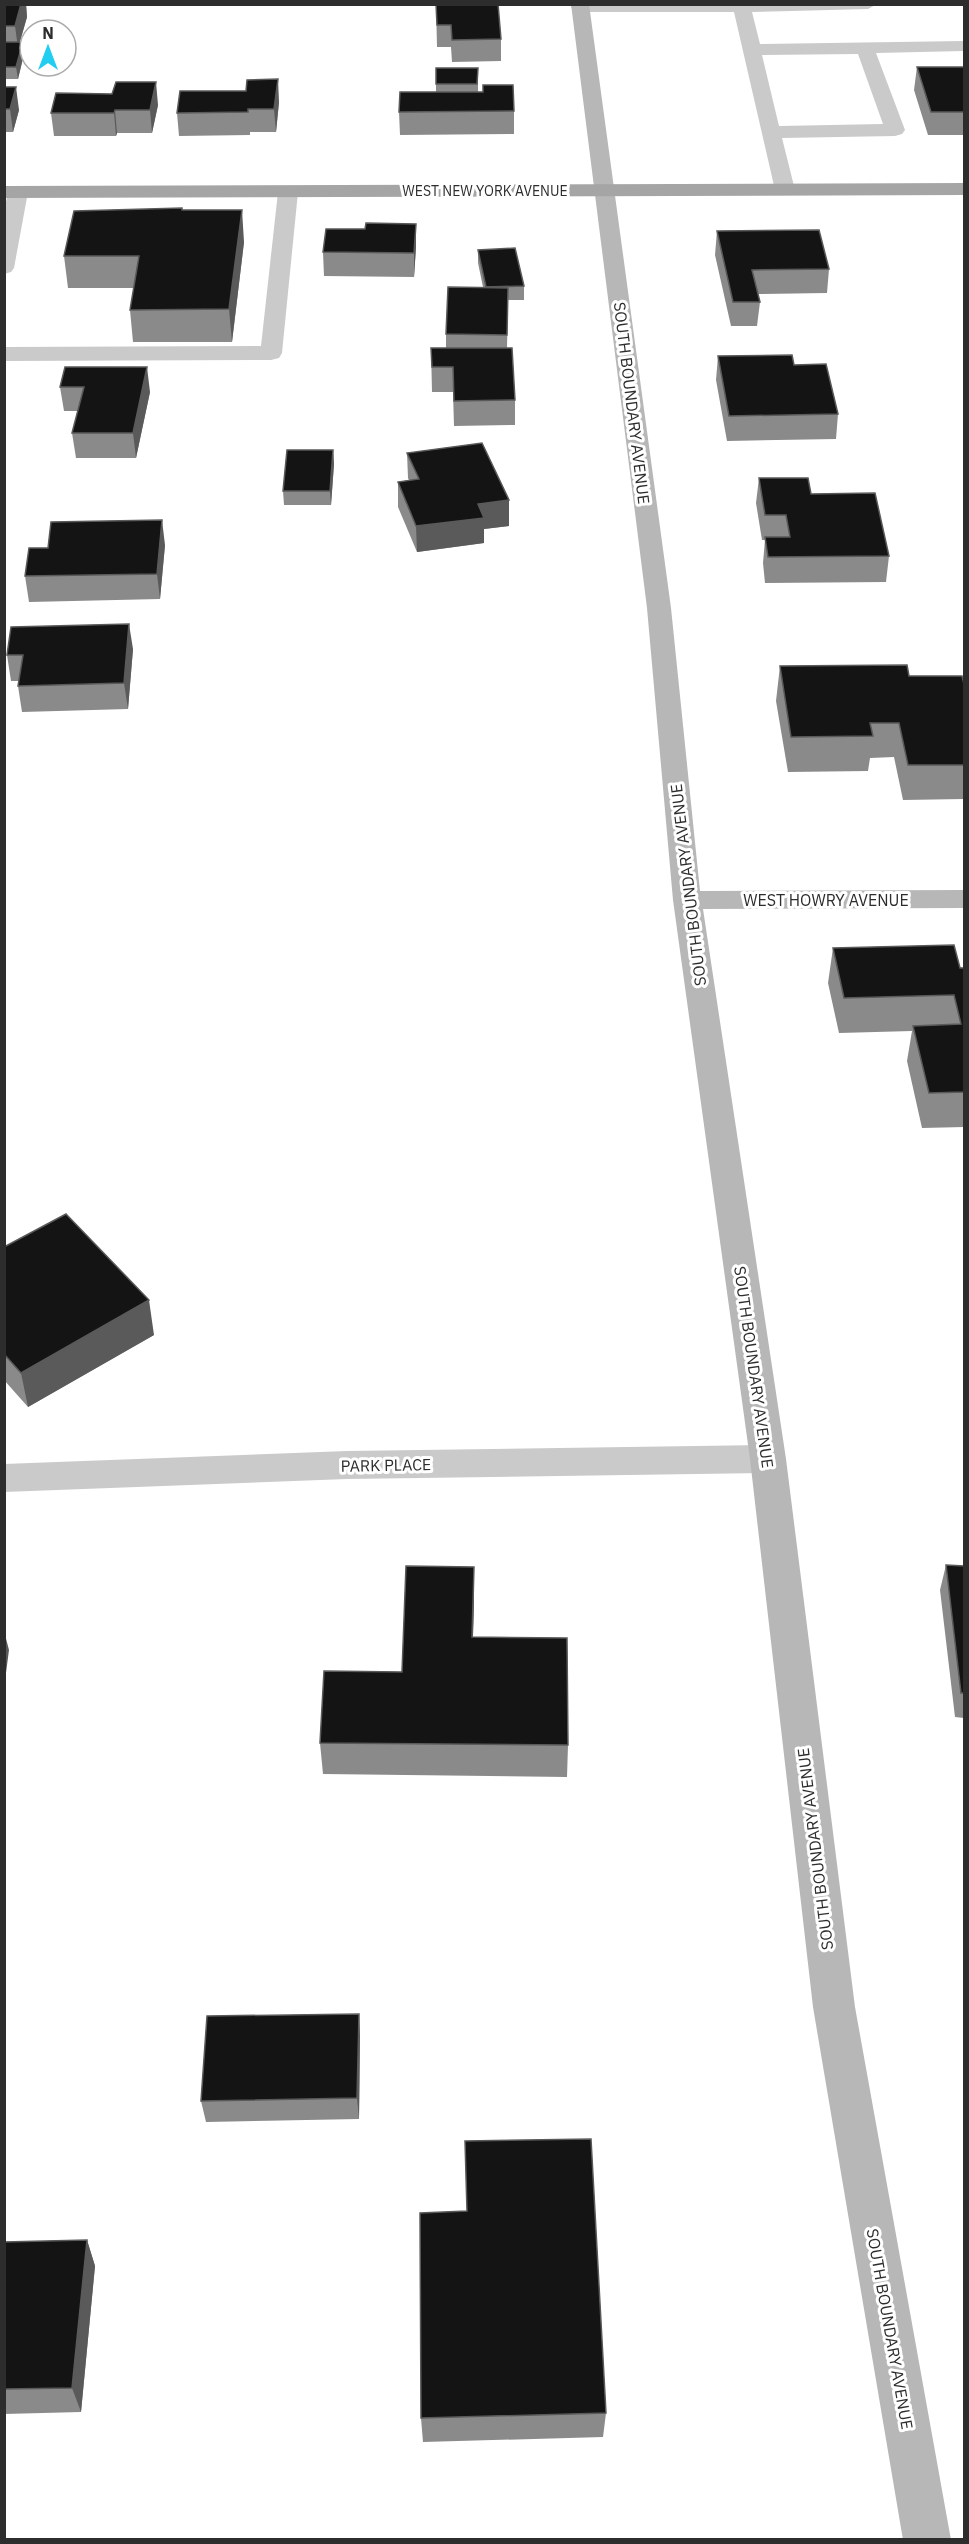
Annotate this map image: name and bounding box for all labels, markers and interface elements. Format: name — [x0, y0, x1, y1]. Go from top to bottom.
north arrow — [18, 18, 78, 78]
text: N — [42, 23, 54, 43]
street label: WEST NEW YORK AVENUE — [402, 182, 568, 200]
street label: SOUTH BOUNDARY AVENUE — [610, 301, 654, 505]
street label: SOUTH BOUNDARY AVENUE — [666, 783, 710, 987]
street label: WEST HOWRY AVENUE — [743, 890, 909, 910]
street label: SOUTH BOUNDARY AVENUE — [730, 1265, 778, 1469]
street label: PARK PLACE — [340, 1454, 432, 1476]
street label: SOUTH BOUNDARY AVENUE — [793, 1747, 837, 1951]
street label: SOUTH BOUNDARY AVENUE — [862, 2227, 918, 2431]

